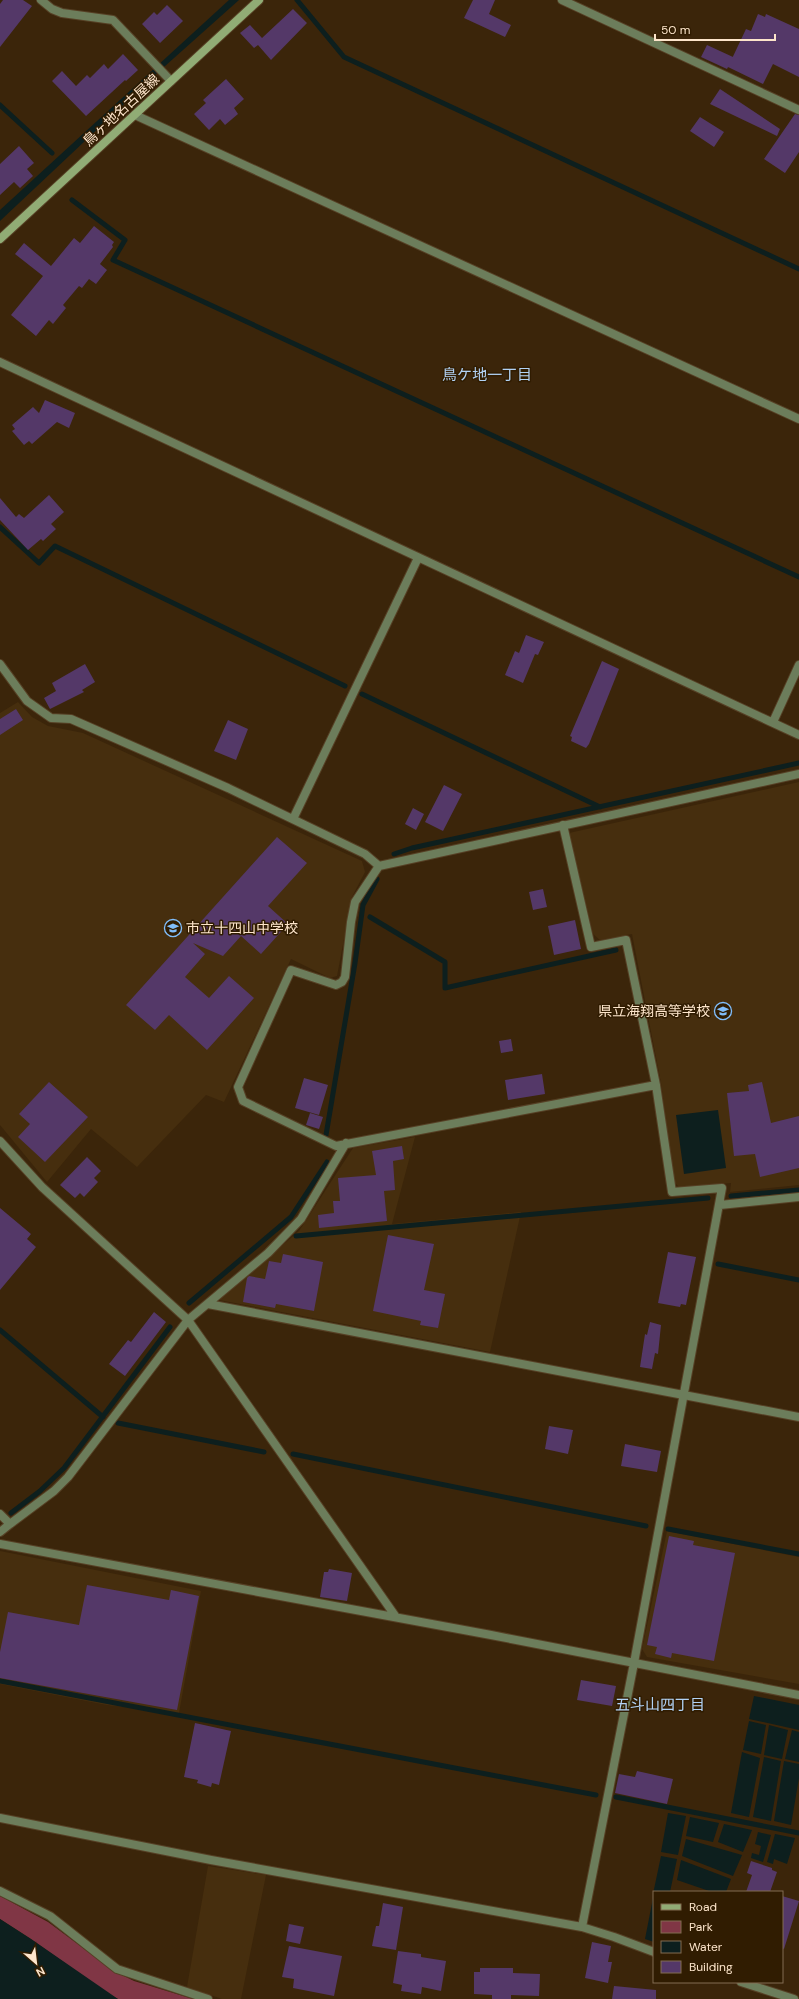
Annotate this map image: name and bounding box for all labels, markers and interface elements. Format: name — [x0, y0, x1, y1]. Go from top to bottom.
scale bar — [655, 16, 775, 42]
text: 50 m — [661, 22, 690, 38]
street label: 鳥ヶ地名古屋線 — [79, 70, 163, 150]
district label: 鳥ケ地一丁目 — [442, 365, 532, 385]
school or university icon: 市立十四山中学校 — [163, 918, 183, 938]
place label: 市立十四山中学校 — [186, 919, 298, 937]
school or university icon: 県立海翔高等学校 — [713, 1001, 733, 1021]
place label: 県立海翔高等学校 — [598, 1002, 710, 1020]
district label: 五斗山四丁目 — [615, 1695, 705, 1715]
legend — [653, 1891, 783, 1983]
text: Road — [689, 1899, 717, 1915]
text: Park — [689, 1919, 713, 1935]
text: Water — [689, 1939, 723, 1955]
north arrow — [16, 1943, 56, 1983]
text: Building — [689, 1959, 733, 1975]
text: N — [34, 1964, 48, 1980]

